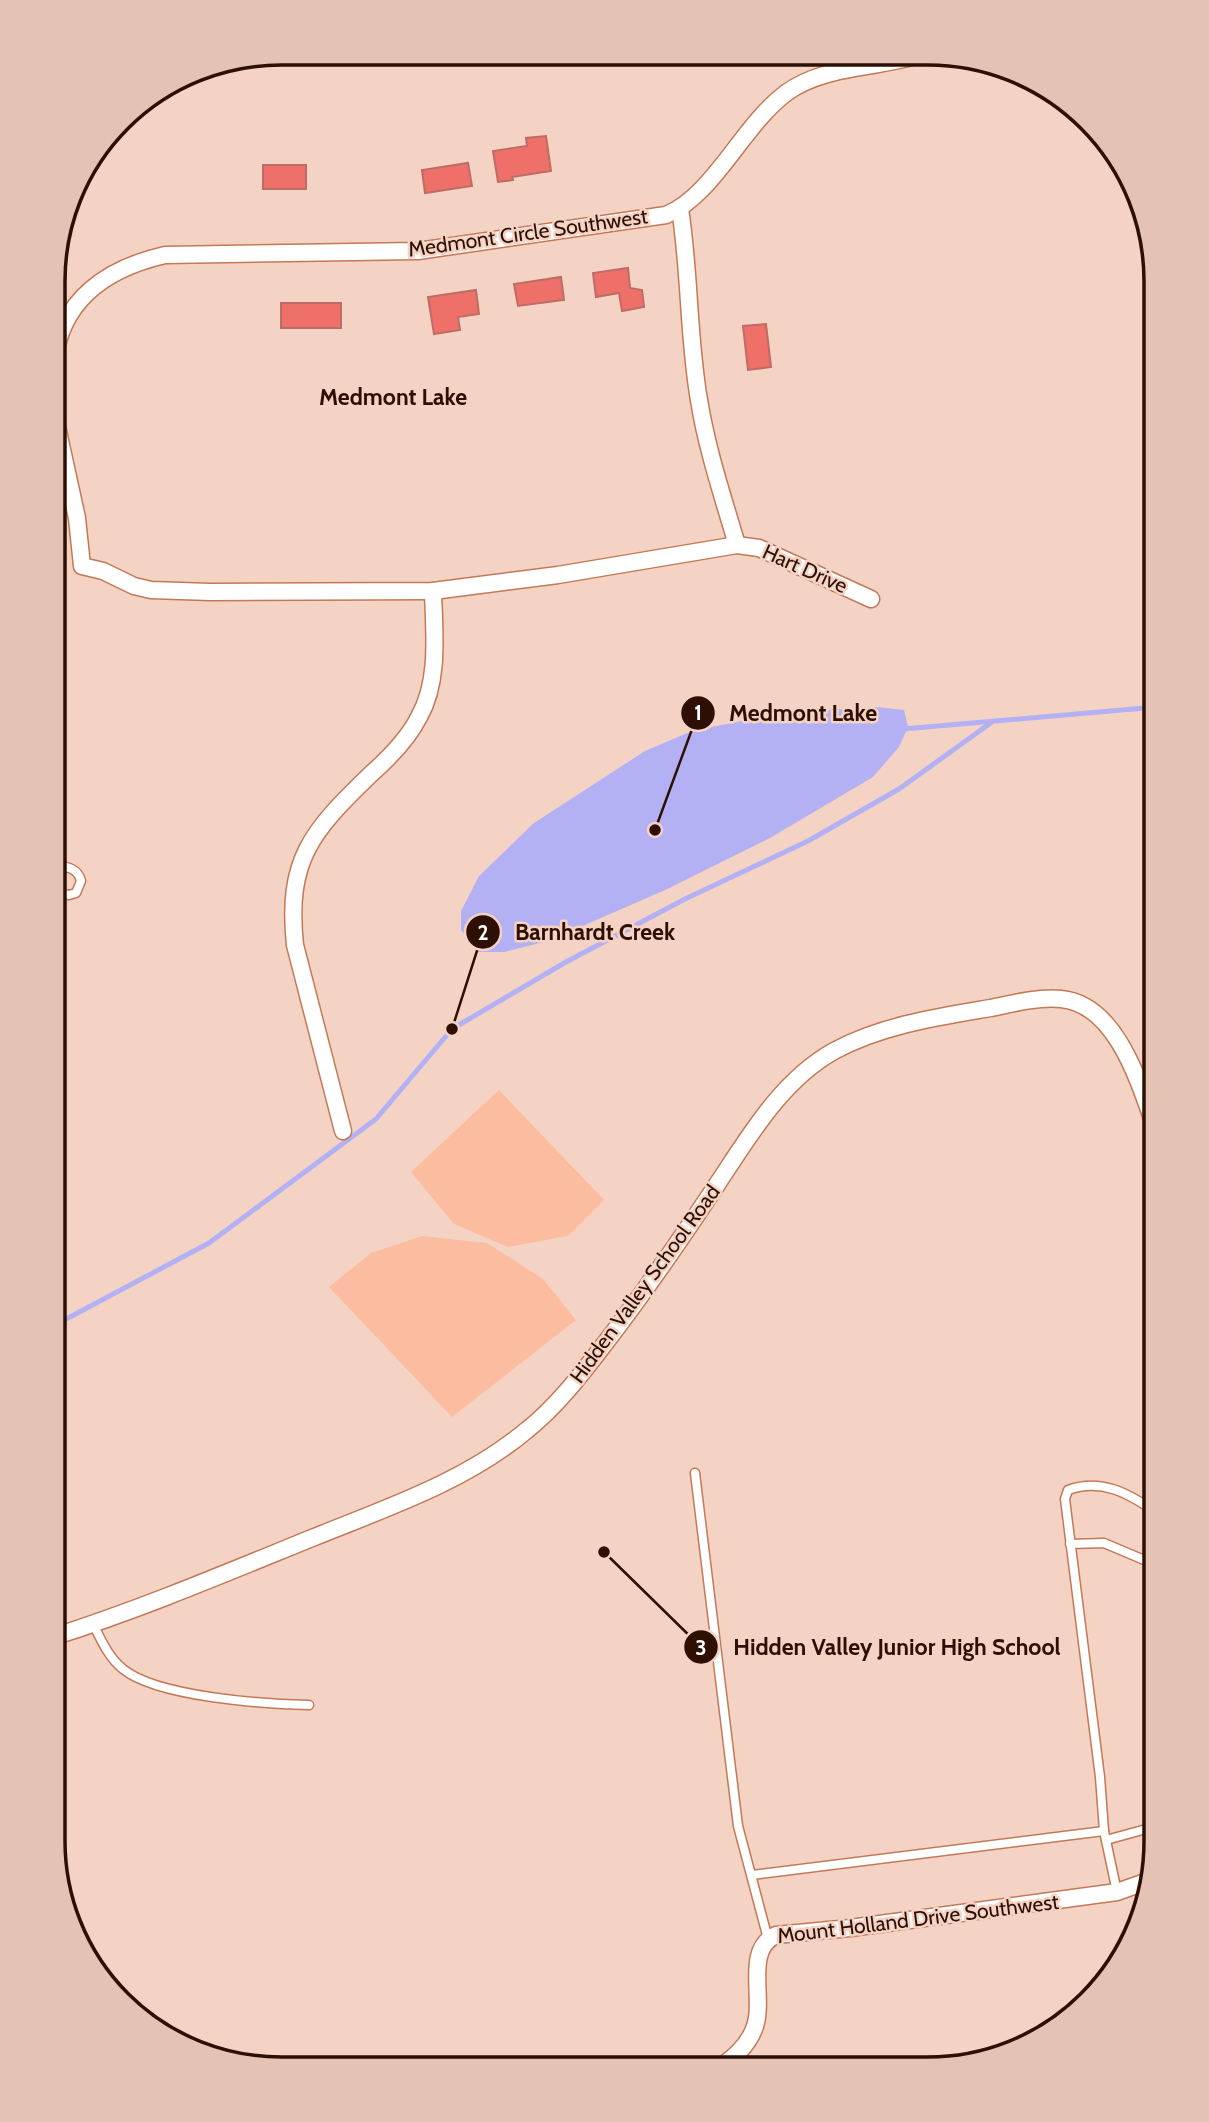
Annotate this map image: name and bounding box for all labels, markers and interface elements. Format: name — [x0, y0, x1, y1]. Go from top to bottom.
street label: Medmont Circle Southwest — [407, 203, 649, 262]
district label: Medmont Lake — [319, 383, 467, 411]
street label: Hart Drive — [759, 539, 852, 598]
callout: Medmont Lake — [680, 691, 891, 735]
text: Medmont Lake — [729, 699, 877, 727]
text: 1 — [694, 700, 702, 725]
callout: Barnhardt Creek — [466, 910, 689, 954]
text: Barnhardt Creek — [515, 918, 676, 946]
text: 2 — [477, 920, 489, 945]
street label: Hidden Valley School Road — [564, 1180, 725, 1388]
callout: Hidden Valley Junior High School — [684, 1625, 1074, 1669]
text: Hidden Valley Junior High School — [733, 1633, 1061, 1661]
text: 3 — [695, 1635, 707, 1660]
street label: Mount Holland Drive Southwest — [776, 1889, 1060, 1948]

